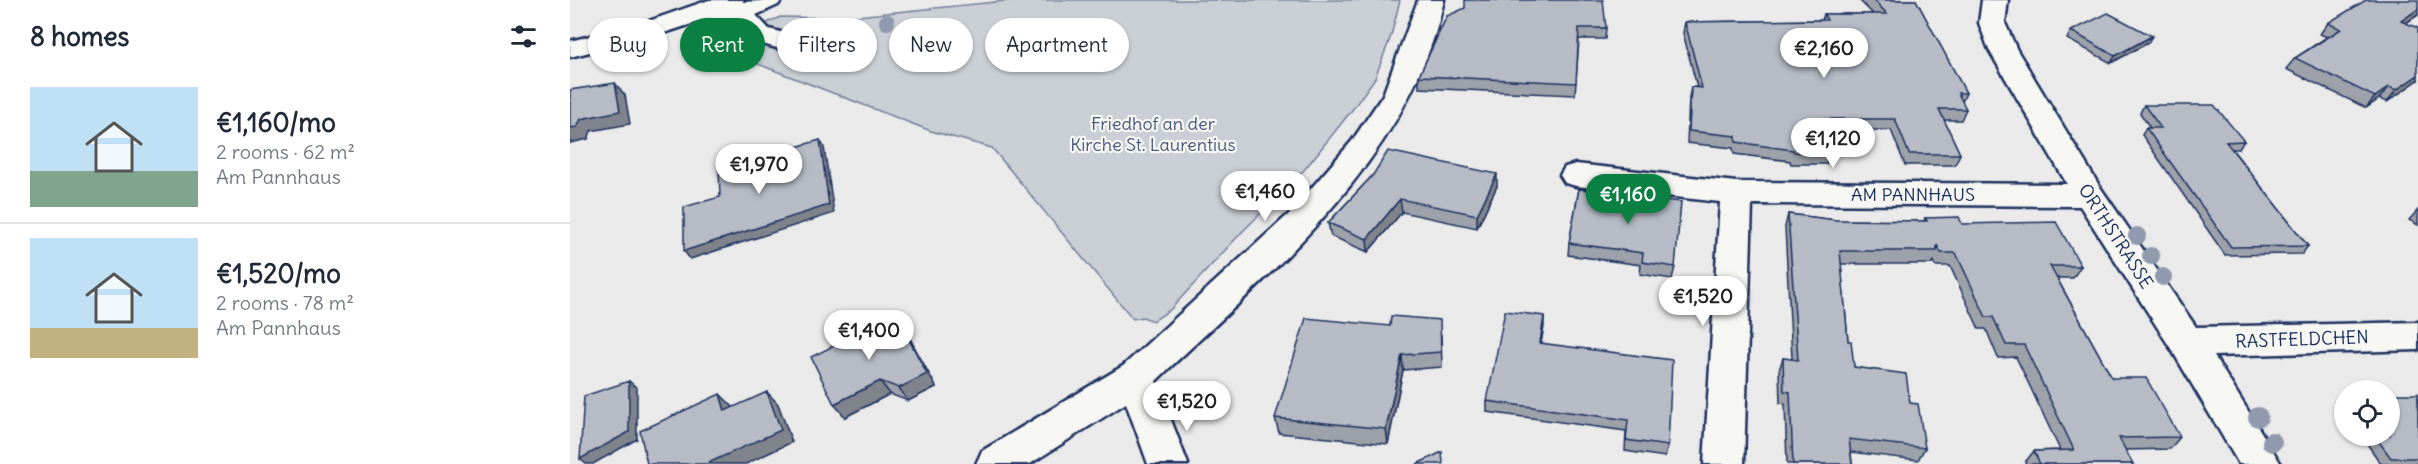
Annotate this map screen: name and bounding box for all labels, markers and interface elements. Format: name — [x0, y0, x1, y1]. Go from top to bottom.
chip: Buy — [588, 18, 668, 72]
chip: Rent — [680, 18, 765, 72]
chip: Filters — [777, 18, 877, 72]
chip: New — [889, 18, 973, 72]
chip: Apartment — [985, 18, 1129, 72]
text: 8 homes — [30, 20, 129, 53]
icon: filters — [507, 20, 540, 53]
pin: €2,160 — [1775, 28, 1873, 79]
text: €2,160 — [1794, 35, 1854, 60]
text: €1,160/mo — [216, 106, 336, 139]
icon: home — [78, 111, 150, 183]
park label: Friedhof an der Kirche St. Laurentius — [1070, 112, 1236, 156]
pin: €1,120 — [1784, 118, 1882, 169]
text: €1,120 — [1805, 125, 1861, 150]
text: 2 rooms · 62 m² — [216, 139, 355, 164]
pin: €1,970 — [710, 144, 808, 195]
text: €1,970 — [729, 151, 789, 176]
text: Am Pannhaus — [216, 164, 341, 189]
pin: €1,460 — [1216, 171, 1314, 222]
pin: €1,160 — [1579, 174, 1677, 225]
text: €1,460 — [1235, 178, 1295, 203]
street label: ORTHSTRASSE — [2074, 179, 2158, 293]
text: €1,160 — [1600, 181, 1656, 206]
street label: AM PANNHAUS — [1851, 183, 1975, 206]
text: €1,520/mo — [216, 257, 341, 290]
icon: home — [78, 262, 150, 334]
pin: €1,520 — [1654, 276, 1752, 327]
text: €1,520 — [1673, 283, 1733, 308]
text: 2 rooms · 78 m² — [216, 290, 354, 315]
pin: €1,400 — [820, 310, 918, 361]
text: Am Pannhaus — [216, 315, 341, 340]
text: €1,400 — [838, 317, 900, 342]
street label: RASTFELDCHEN — [2235, 325, 2369, 353]
map controls — [2334, 380, 2400, 446]
button: locate — [2334, 380, 2400, 446]
pin: €1,520 — [1138, 381, 1236, 432]
text: €1,520 — [1157, 388, 1217, 413]

